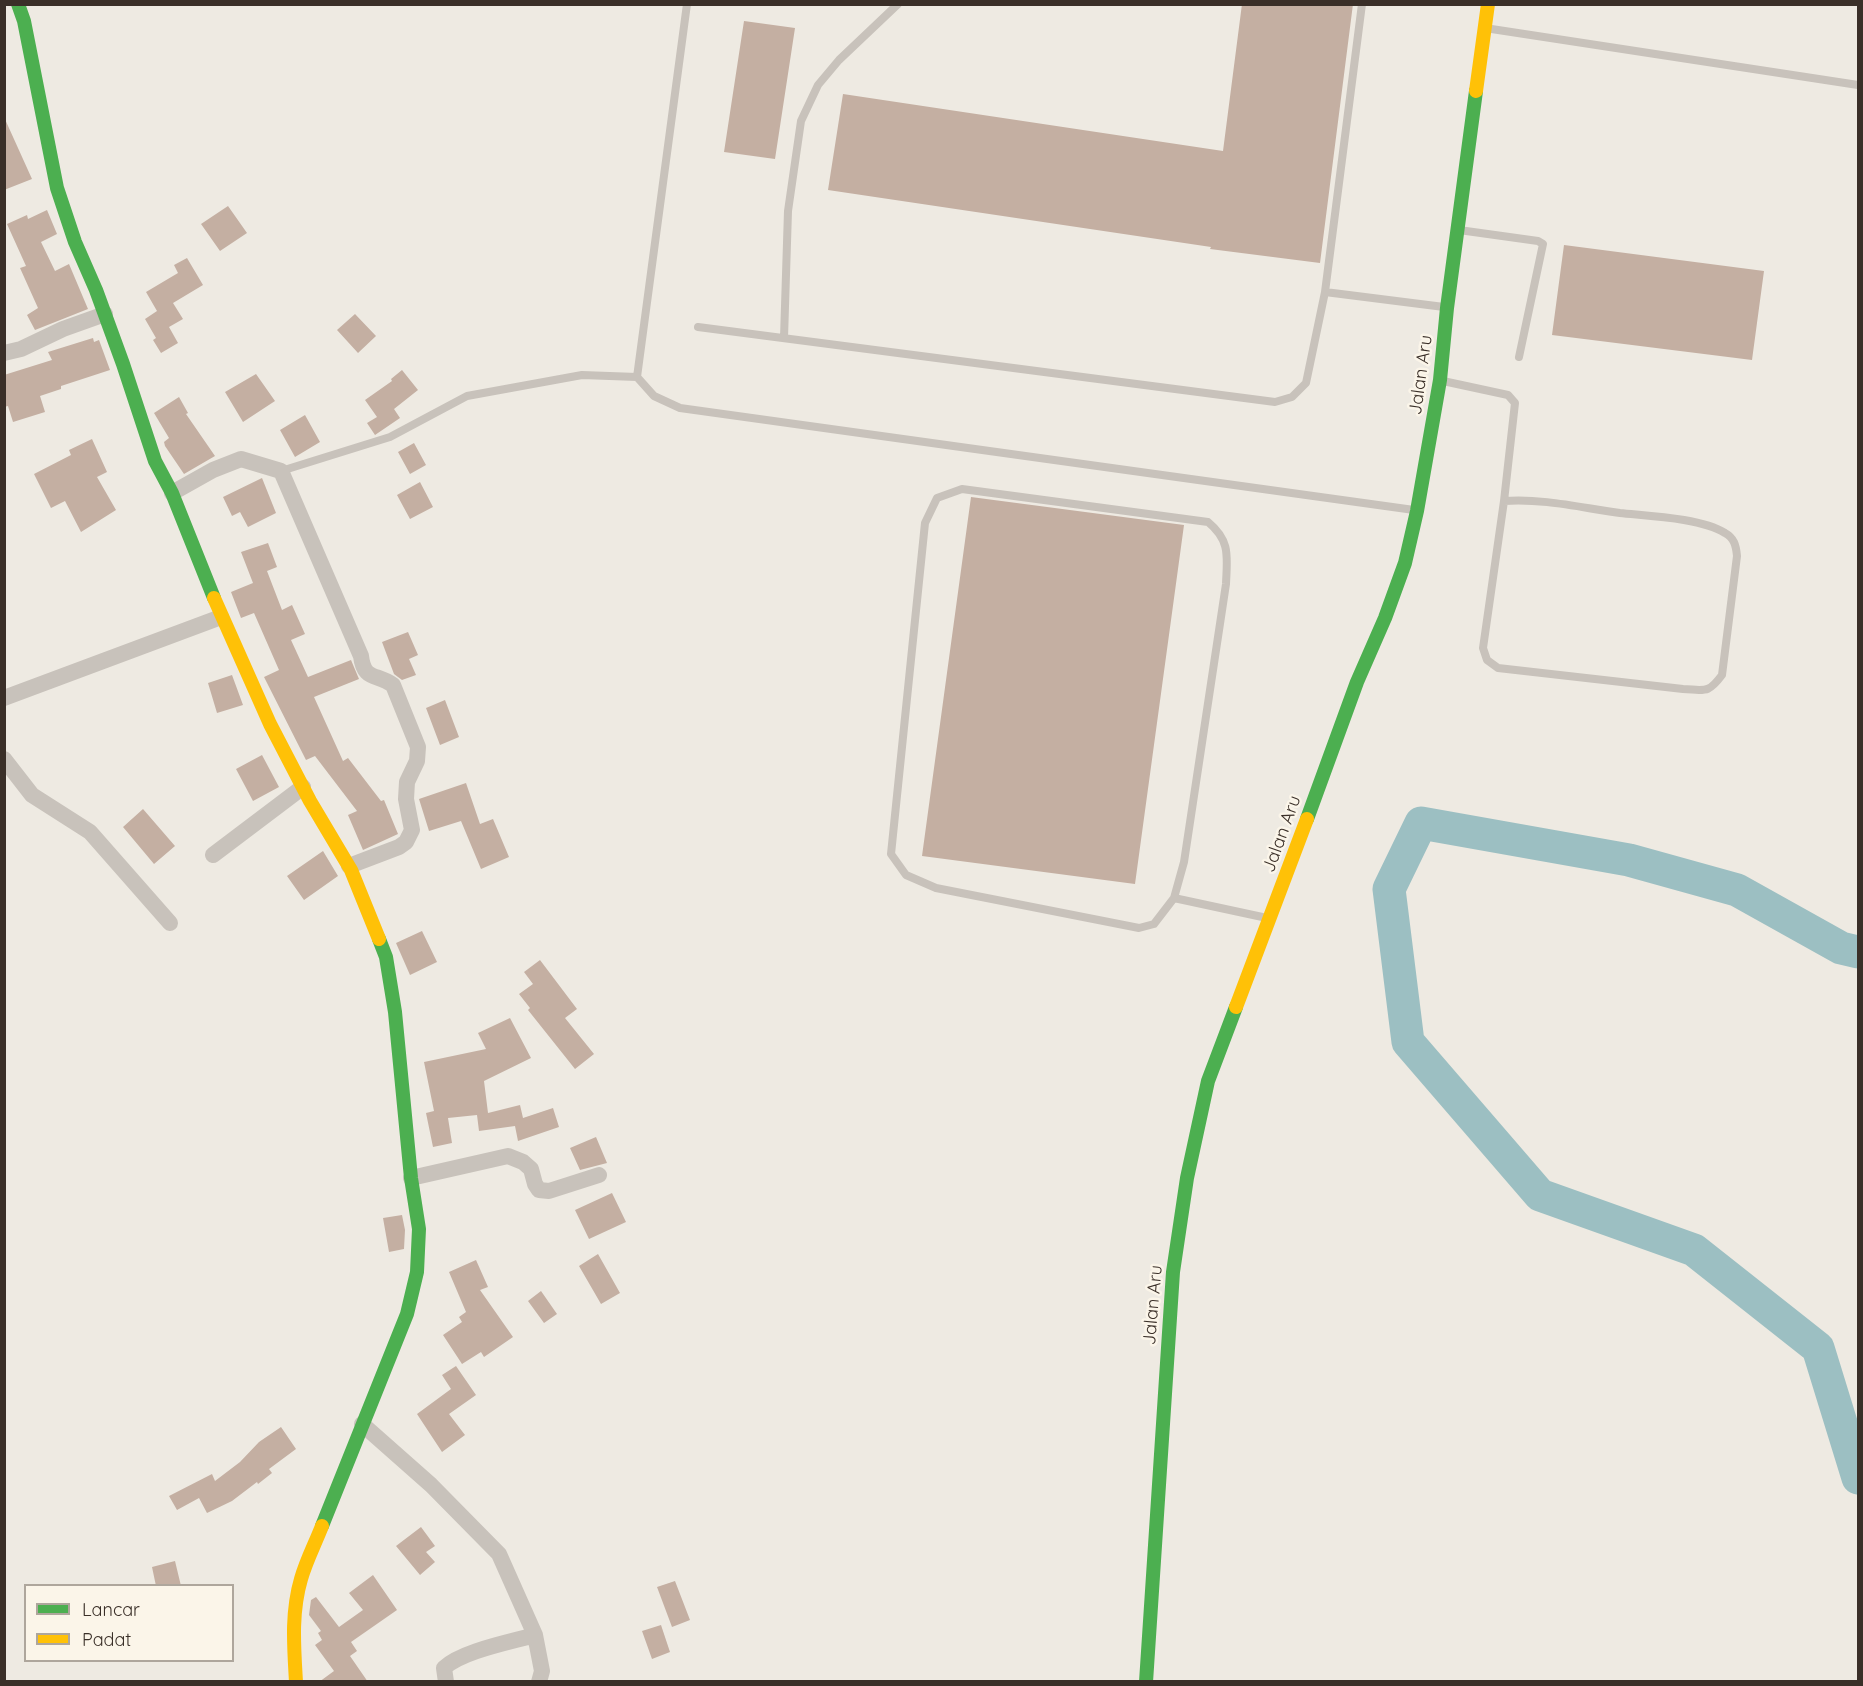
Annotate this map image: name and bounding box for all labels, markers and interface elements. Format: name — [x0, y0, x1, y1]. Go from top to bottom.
street label: Jalan Aru — [1405, 334, 1437, 416]
street label: Jalan Aru — [1258, 793, 1306, 875]
street label: Jalan Aru — [1139, 1264, 1167, 1346]
legend — [24, 1584, 234, 1662]
text: Lancar — [82, 1598, 140, 1621]
text: Padat — [82, 1628, 131, 1651]

